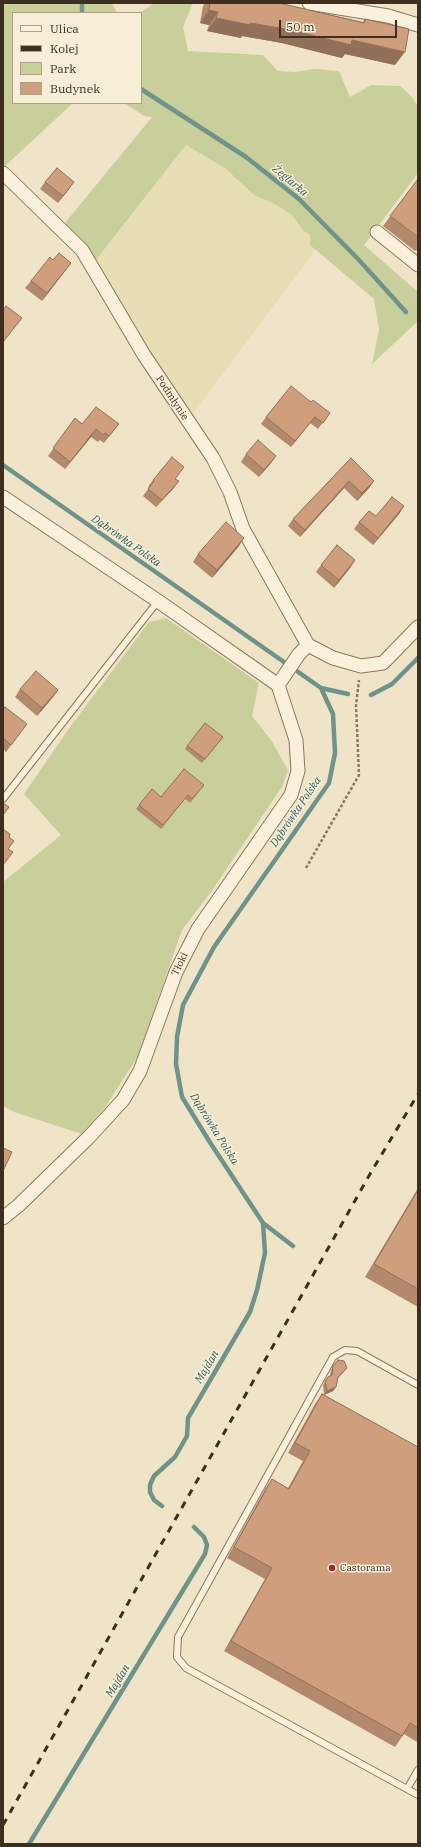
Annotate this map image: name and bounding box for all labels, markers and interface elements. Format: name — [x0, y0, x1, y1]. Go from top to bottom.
legend — [12, 12, 142, 104]
scale bar — [281, 12, 399, 38]
text: 50 m — [286, 19, 315, 34]
text: Ulica — [50, 21, 79, 36]
text: Kolej — [50, 41, 79, 56]
text: Park — [50, 61, 76, 76]
text: Budynek — [50, 81, 100, 96]
water label: Żeglarka — [270, 162, 310, 200]
street label: Podmłynie — [153, 373, 191, 423]
water label: Dąbrówka Polska — [89, 512, 163, 570]
water label: Dąbrówka Polska — [268, 774, 324, 850]
street label: Tłoki — [169, 950, 191, 978]
water label: Dąbrówka Polska — [187, 1091, 241, 1167]
water label: Majdan — [192, 1348, 222, 1386]
place label: Castorama — [340, 1562, 391, 1574]
marker: Castorama — [327, 1563, 337, 1573]
water label: Majdan — [103, 1662, 133, 1700]

